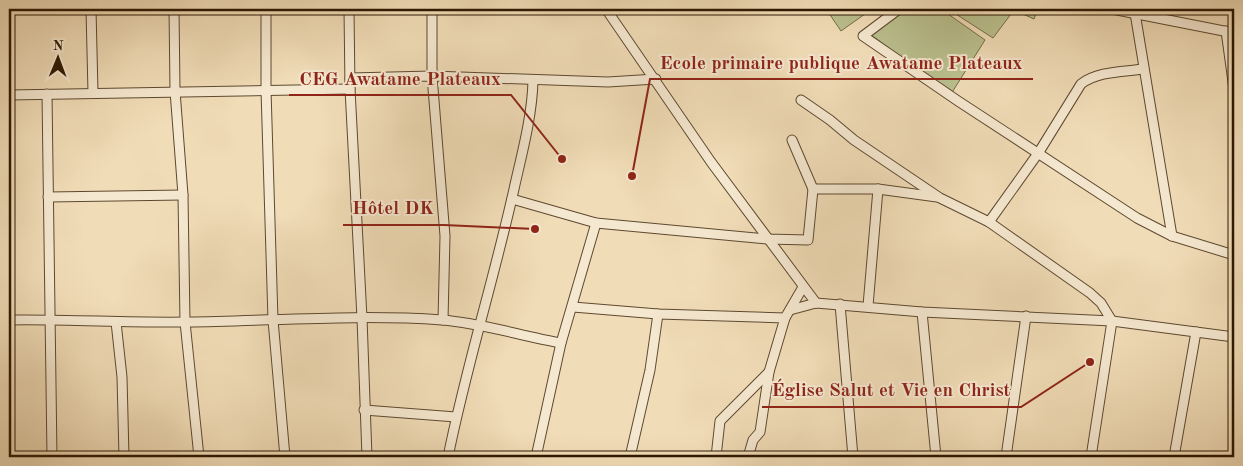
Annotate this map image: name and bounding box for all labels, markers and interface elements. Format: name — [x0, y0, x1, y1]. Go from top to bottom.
north arrow — [32, 32, 82, 82]
text: N — [53, 39, 64, 53]
callout: Ecole primaire publique Awatame Plateaux — [650, 45, 1033, 79]
text: Ecole primaire publique Awatame Plateaux — [659, 55, 1023, 74]
callout: CEG Awatame Plateaux — [289, 61, 511, 95]
text: CEG Awatame Plateaux — [299, 71, 501, 90]
callout: Hôtel DK — [343, 191, 444, 225]
text: Hôtel DK — [352, 200, 434, 219]
callout: Église Salut et Vie en Christ — [762, 373, 1021, 407]
text: Église Salut et Vie en Christ — [771, 378, 1011, 401]

